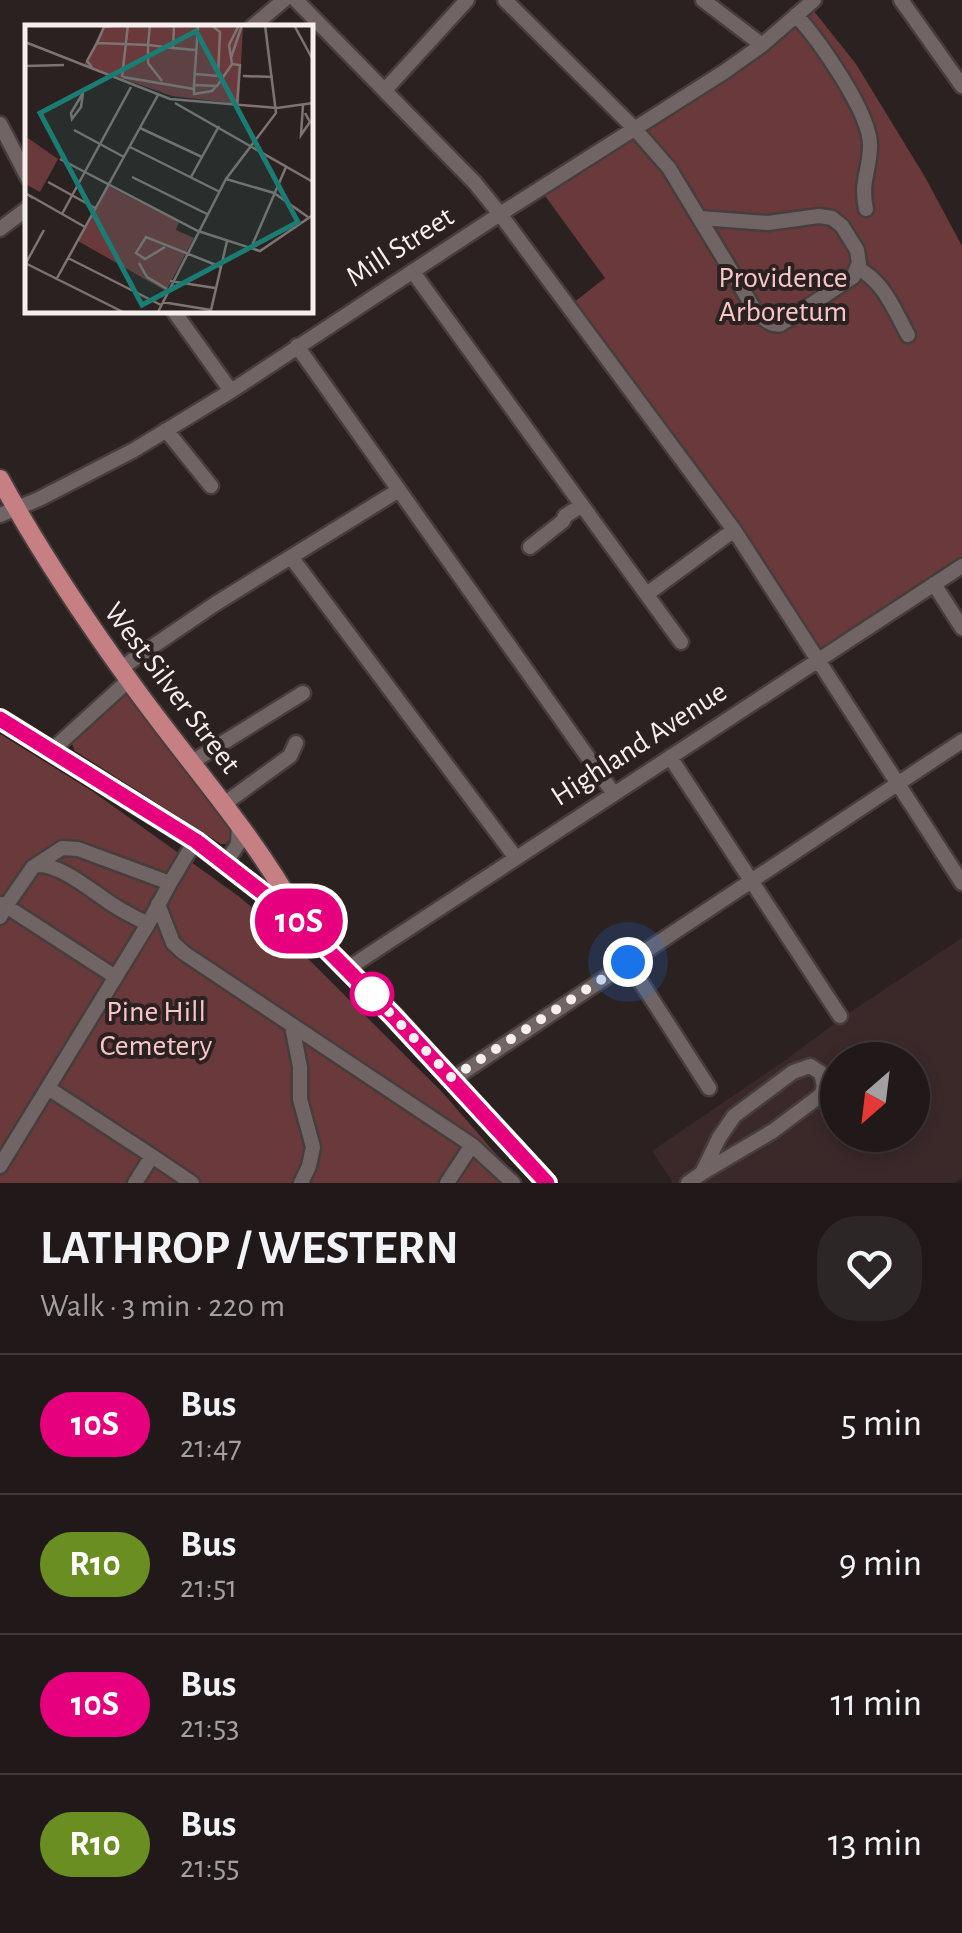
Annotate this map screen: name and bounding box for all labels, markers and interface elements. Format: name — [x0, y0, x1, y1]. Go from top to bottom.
inset map — [25, 25, 312, 312]
street label: Mill Street — [341, 201, 459, 293]
park label: Providence Arboretum — [718, 263, 848, 327]
street label: West Silver Street — [98, 597, 246, 779]
street label: Highland Avenue — [546, 676, 732, 812]
line badge: 10S — [242, 888, 356, 954]
text: 10S — [275, 904, 323, 939]
your location — [603, 937, 653, 987]
unlabelled marker — [351, 973, 393, 1015]
park label: Pine Hill Cemetery — [100, 997, 212, 1061]
north arrow — [820, 1042, 930, 1152]
map controls — [820, 1042, 930, 1152]
button: heart — [817, 1216, 922, 1321]
text: LATHROP / WESTERN — [40, 1225, 459, 1273]
text: Walk · 3 min · 220 m — [40, 1290, 285, 1322]
text: Bus — [180, 1386, 236, 1424]
text: 5 min — [841, 1405, 922, 1443]
text: 10S — [71, 1407, 119, 1442]
text: 21:47 — [180, 1431, 242, 1463]
text: Bus — [180, 1526, 236, 1564]
text: 9 min — [839, 1545, 922, 1583]
text: R10 — [69, 1547, 121, 1582]
text: 21:51 — [180, 1571, 237, 1603]
text: Bus — [180, 1666, 236, 1704]
text: 11 min — [830, 1685, 922, 1723]
text: 10S — [71, 1687, 119, 1722]
text: 21:53 — [180, 1711, 239, 1743]
text: Bus — [180, 1806, 236, 1844]
text: 13 min — [828, 1825, 922, 1863]
text: R10 — [69, 1827, 121, 1862]
text: 21:55 — [180, 1851, 240, 1883]

